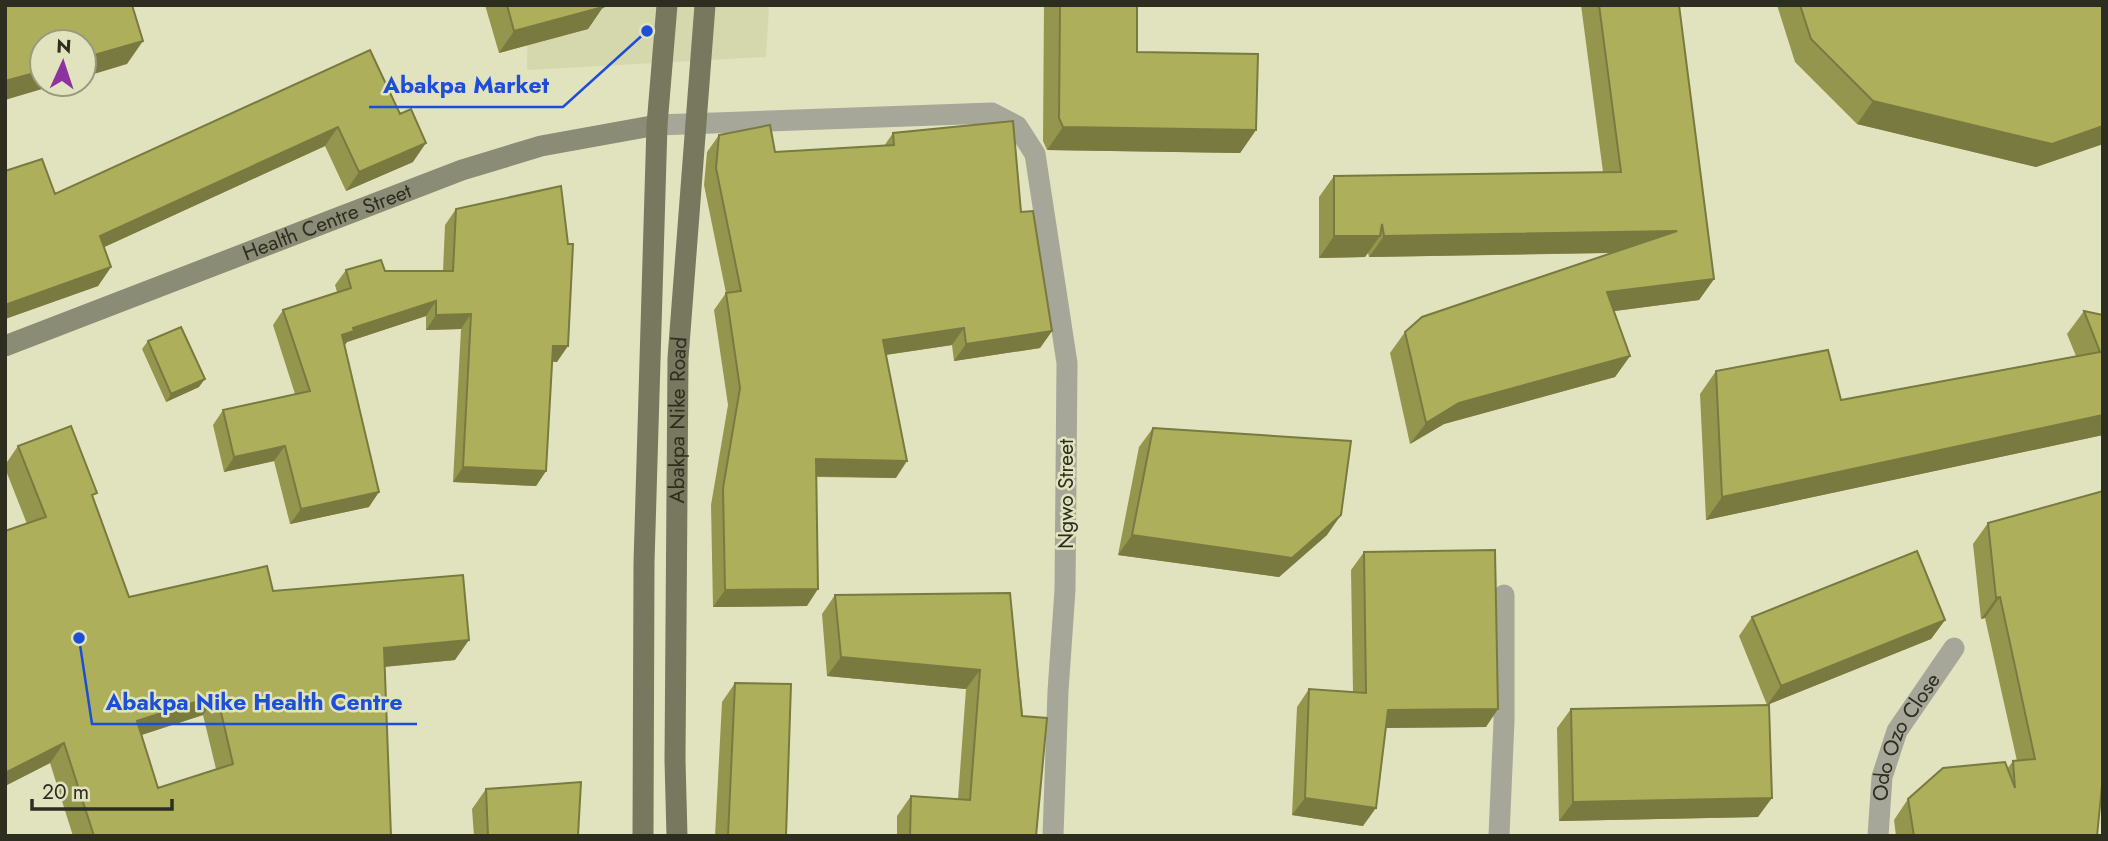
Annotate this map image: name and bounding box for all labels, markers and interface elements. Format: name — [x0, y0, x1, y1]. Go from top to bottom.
north arrow — [28, 28, 98, 98]
text: N — [56, 33, 72, 60]
callout: Abakpa Market — [369, 63, 563, 107]
text: Abakpa Market — [382, 68, 550, 102]
street label: Health Centre Street — [238, 176, 416, 268]
street label: Abakpa Nike Road — [662, 336, 695, 504]
street label: Ngwo Street — [1051, 439, 1081, 549]
street label: Odo Ozo Close — [1865, 667, 1948, 802]
callout: Abakpa Nike Health Centre — [92, 680, 417, 724]
text: Abakpa Nike Health Centre — [104, 685, 403, 719]
scale bar — [32, 768, 172, 812]
text: 20 m — [42, 777, 89, 807]

